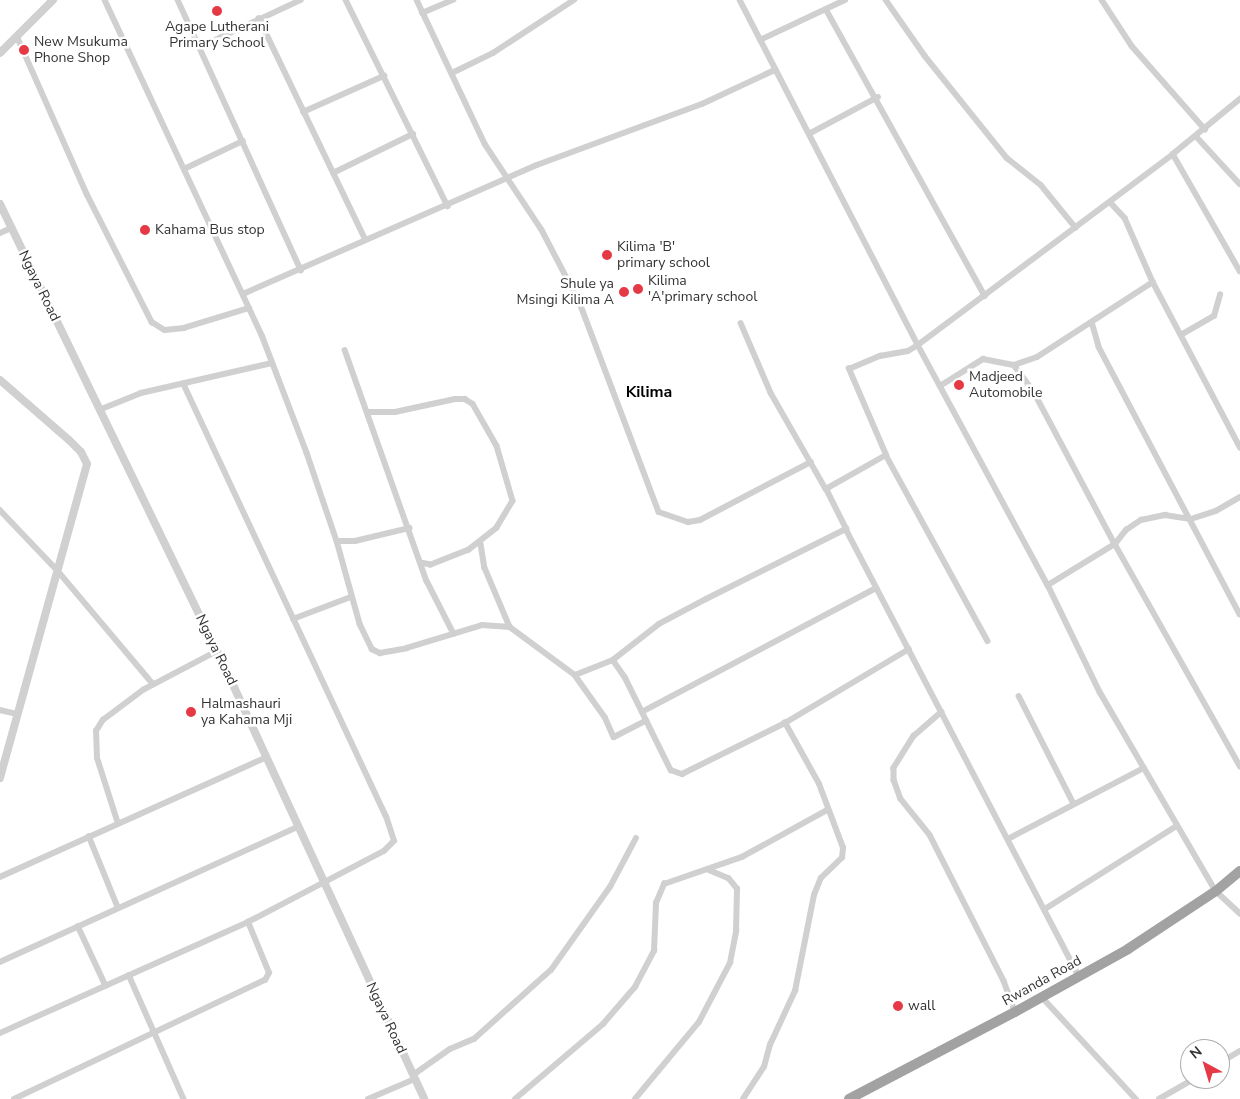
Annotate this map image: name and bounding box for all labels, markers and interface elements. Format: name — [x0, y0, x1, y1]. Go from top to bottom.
marker: Agape Lutherani Primary School — [211, 5, 223, 17]
place label: Agape Lutherani Primary School — [165, 19, 269, 52]
place label: New Msukuma Phone Shop — [34, 34, 128, 66]
marker: New Msukuma Phone Shop — [18, 44, 30, 56]
place label: Kahama Bus stop — [155, 222, 265, 238]
marker: Kahama Bus stop — [139, 224, 151, 236]
place label: Kilima 'B' primary school — [617, 239, 710, 272]
street label: Ngaya Road — [15, 248, 63, 324]
marker: Kilima 'B' primary school — [601, 249, 613, 261]
place label: Kilima 'A'primary school — [648, 273, 757, 306]
place label: Shule ya Msingi Kilima A — [516, 276, 614, 308]
marker: Kilima 'A'primary school — [632, 283, 644, 295]
marker: Shule ya Msingi Kilima A — [618, 286, 630, 298]
place label: Madjeed Automobile — [969, 369, 1042, 402]
marker: Madjeed Automobile — [953, 379, 965, 391]
district label: Kilima — [626, 382, 672, 402]
street label: Ngaya Road — [192, 612, 240, 688]
place label: Halmashauri ya Kahama Mji — [201, 696, 292, 729]
marker: Halmashauri ya Kahama Mji — [185, 706, 197, 718]
street label: Rwanda Road — [999, 952, 1085, 1010]
street label: Ngaya Road — [362, 980, 410, 1056]
place label: wall — [908, 998, 935, 1014]
marker: wall — [892, 1000, 904, 1012]
north arrow — [1180, 1039, 1230, 1089]
text: N — [1186, 1042, 1206, 1063]

